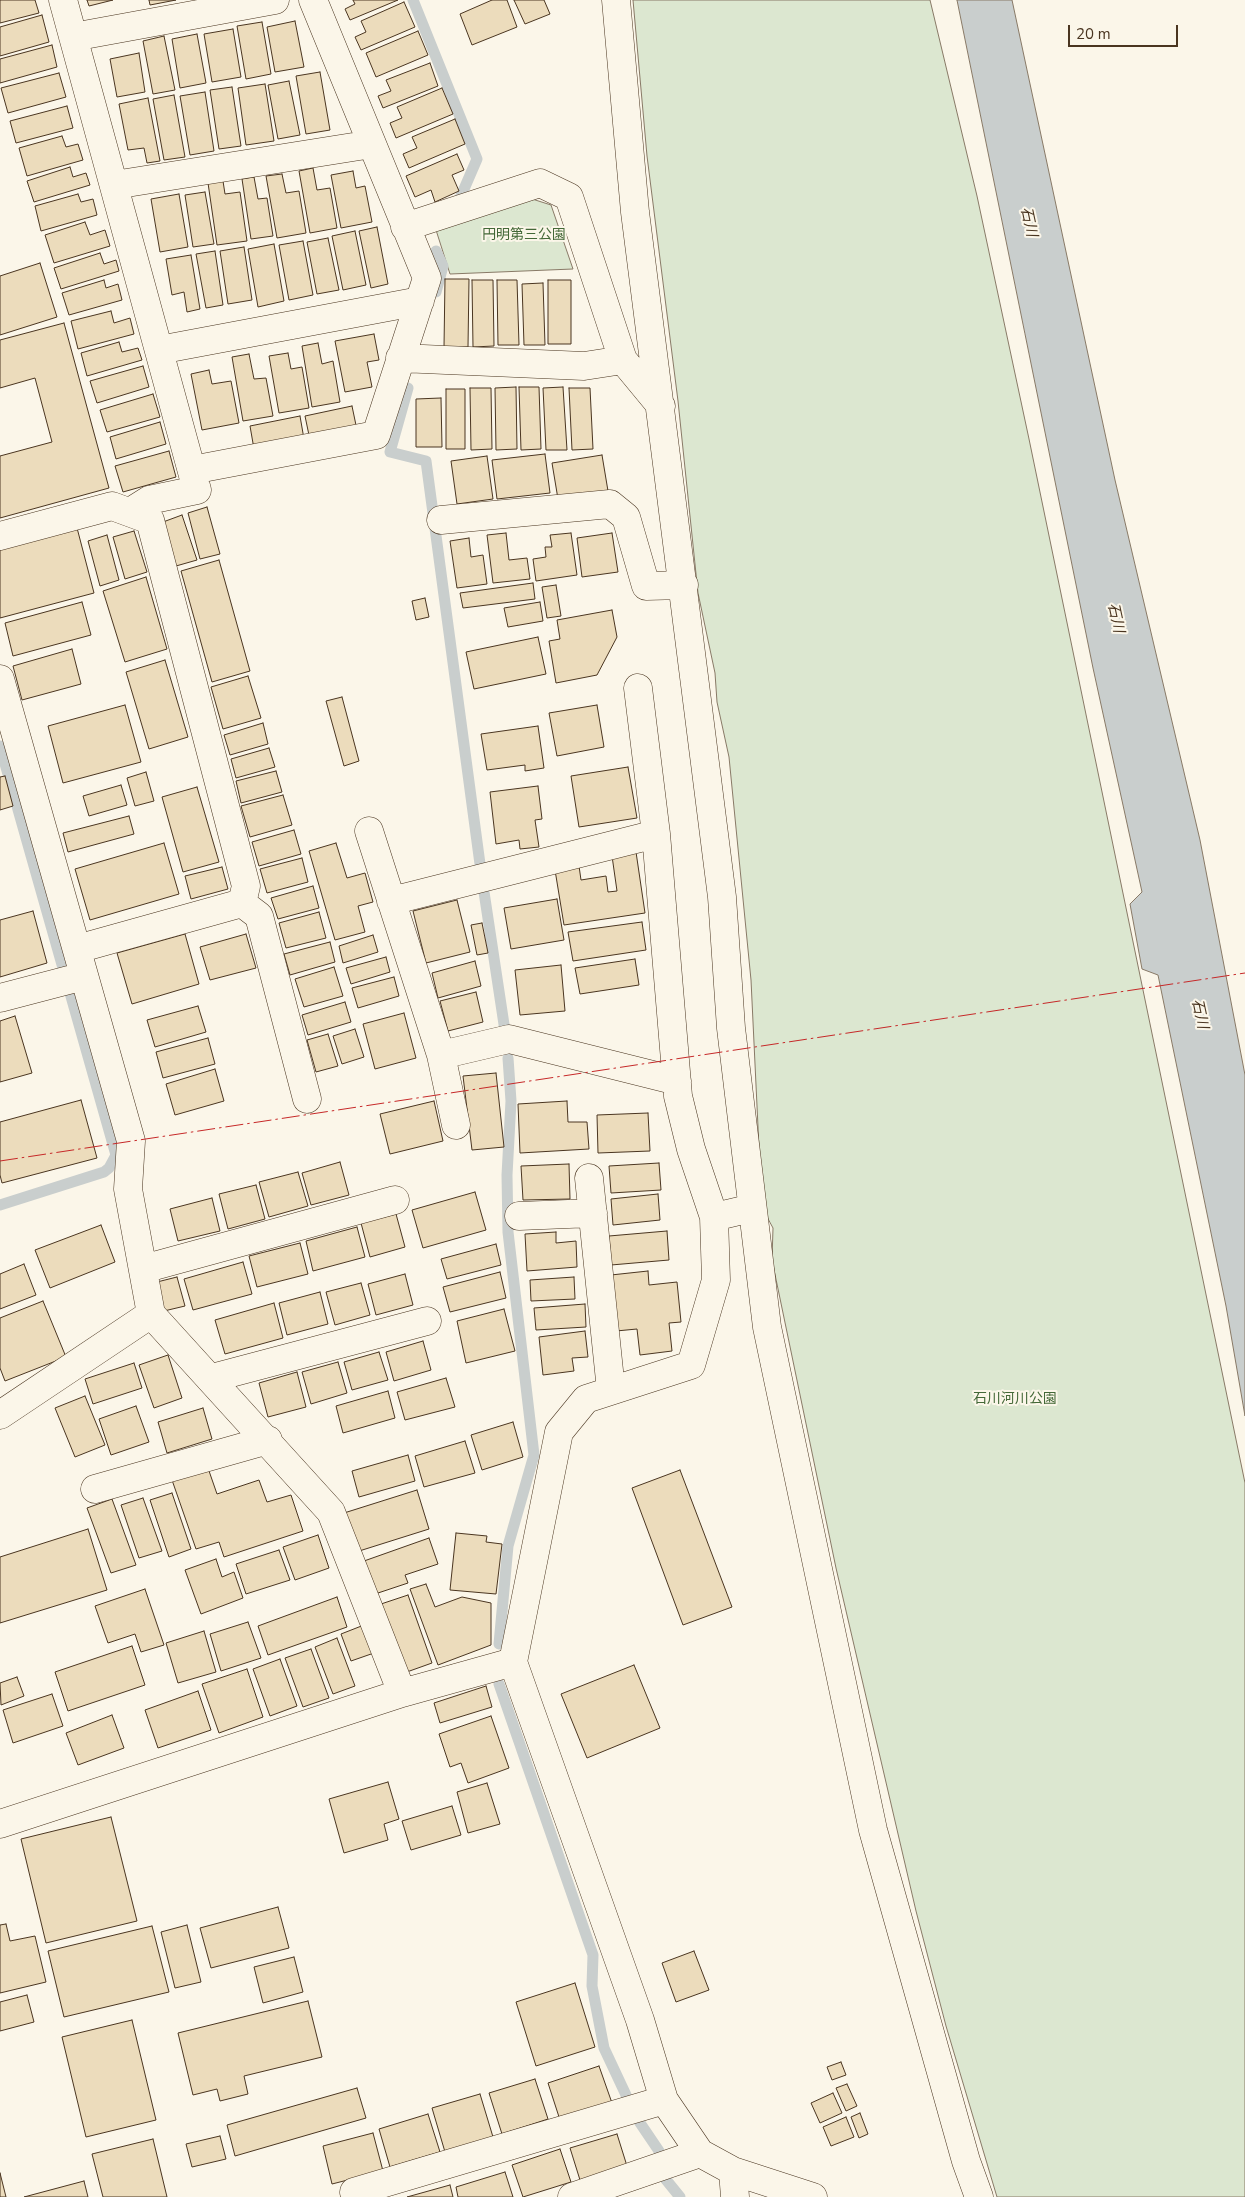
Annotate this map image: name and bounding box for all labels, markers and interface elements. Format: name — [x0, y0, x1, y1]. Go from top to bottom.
scale bar — [1070, 15, 1180, 47]
text: 20 m — [1076, 24, 1111, 44]
water label: 石川 — [1016, 205, 1040, 239]
park label: 円明第三公園 — [482, 228, 566, 244]
water label: 石川 — [1103, 601, 1127, 635]
water label: 石川 — [1187, 997, 1211, 1031]
park label: 石川河川公園 — [973, 1392, 1057, 1408]

